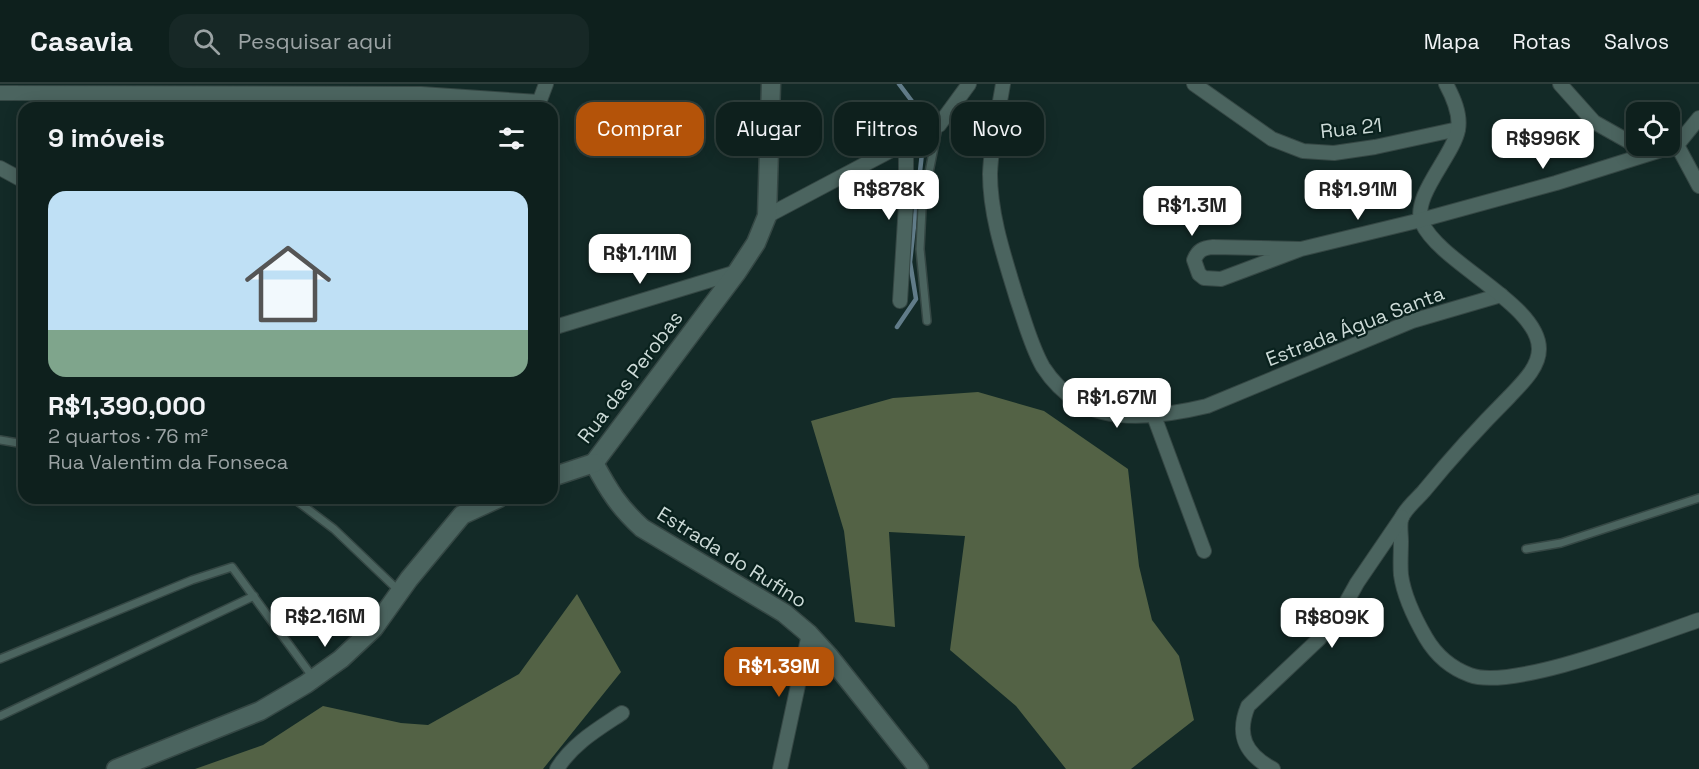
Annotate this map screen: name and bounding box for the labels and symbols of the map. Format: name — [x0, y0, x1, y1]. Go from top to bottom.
street label: Rua 21 — [1319, 112, 1383, 144]
pin: R$996K — [1494, 119, 1592, 170]
pin: R$878K — [840, 170, 938, 221]
pin: R$1.91M — [1303, 170, 1413, 221]
pin: R$1.3M — [1143, 186, 1241, 237]
pin: R$1.11M — [585, 234, 695, 285]
street label: Estrada Água Santa — [1262, 280, 1448, 372]
street label: Rua das Perobas — [572, 306, 688, 448]
pin: R$1.67M — [1062, 378, 1172, 429]
street label: Estrada do Rufino — [652, 500, 812, 614]
pin: R$2.16M — [270, 597, 380, 648]
pin: R$809K — [1283, 598, 1381, 649]
pin: R$1.39M — [724, 647, 834, 698]

